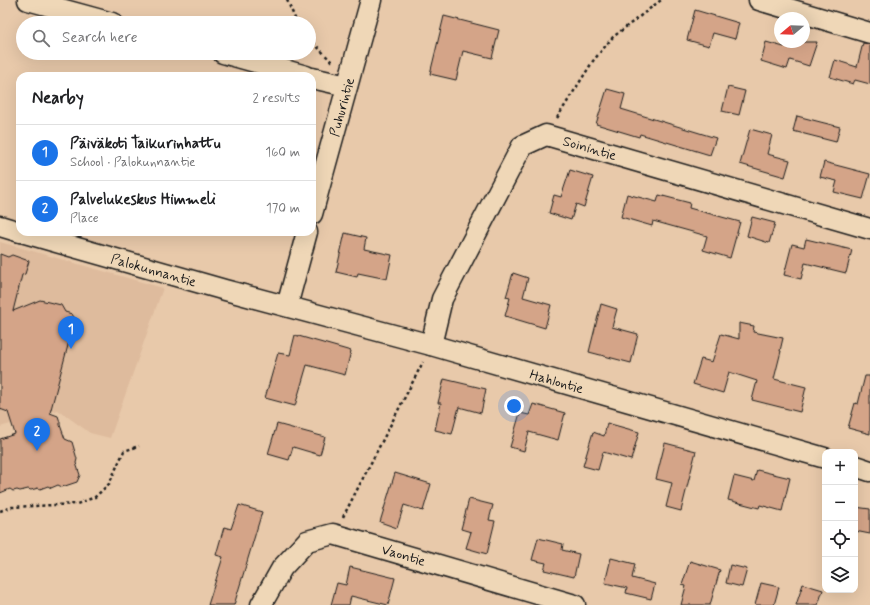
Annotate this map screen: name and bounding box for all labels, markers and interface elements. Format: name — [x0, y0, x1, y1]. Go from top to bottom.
north arrow — [774, 12, 810, 48]
search box — [16, 16, 316, 60]
icon: search — [30, 27, 52, 49]
text: Search here — [62, 28, 138, 48]
street label: Puhurintie — [326, 76, 359, 139]
text: Nearby — [32, 87, 84, 109]
text: 2 results — [253, 90, 300, 107]
street label: Soinintie — [561, 132, 619, 165]
text: Päiväkoti Taikurinhattu — [70, 134, 221, 154]
text: 1 — [42, 144, 48, 161]
text: 160 m — [265, 144, 300, 161]
text: School · Palokunnantie — [70, 154, 195, 171]
text: Palvelukeskus Himmeli — [70, 190, 216, 210]
text: 2 — [42, 200, 48, 217]
text: 170 m — [266, 200, 300, 217]
text: Place — [70, 210, 99, 227]
street label: Palokunnantie — [109, 250, 198, 291]
pin: 1 — [58, 316, 84, 349]
street label: Hahlontie — [527, 366, 585, 398]
your location — [504, 396, 524, 416]
pin: 2 — [24, 418, 50, 451]
map controls — [822, 449, 858, 593]
button: + — [822, 449, 858, 485]
button: − — [822, 485, 858, 521]
button: locate — [822, 521, 858, 557]
street label: Vaontie — [379, 541, 428, 571]
button: layers — [822, 557, 858, 593]

